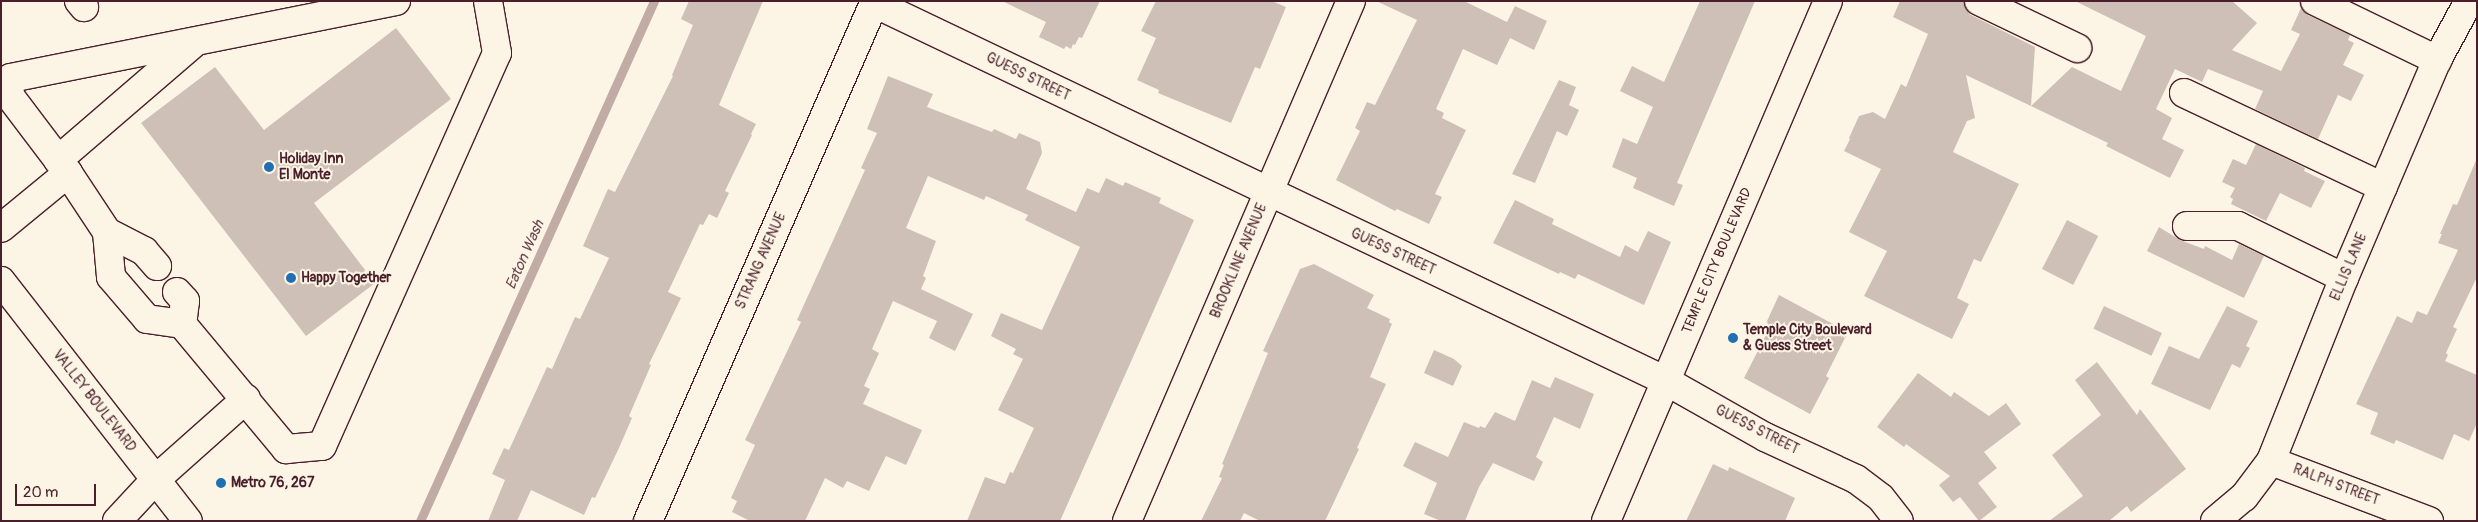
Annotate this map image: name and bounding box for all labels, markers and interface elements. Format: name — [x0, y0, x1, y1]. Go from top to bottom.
street label: GUESS STREET — [983, 49, 1073, 105]
place label: Holiday Inn El Monte — [279, 151, 343, 184]
marker: Holiday Inn El Monte — [263, 161, 275, 173]
street label: TEMPLE CITY BOULEVARD — [1679, 185, 1755, 337]
street label: BROOKLINE AVENUE — [1207, 201, 1271, 321]
street label: STRANG AVENUE — [732, 210, 790, 312]
water label: Eaton Wash — [502, 218, 548, 292]
street label: GUESS STREET — [1348, 225, 1438, 279]
street label: ELLIS LANE — [2327, 231, 2371, 303]
place label: Happy Together — [301, 270, 391, 286]
marker: Happy Together — [285, 272, 297, 284]
place label: Temple City Boulevard & Guess Street — [1743, 322, 1872, 354]
marker: Temple City Boulevard & Guess Street — [1727, 332, 1739, 344]
street label: VALLEY BOULEVARD — [49, 347, 139, 455]
street label: GUESS STREET — [1712, 402, 1802, 458]
street label: RALPH STREET — [2290, 461, 2382, 509]
scale bar — [18, 474, 99, 506]
place label: Metro 76, 267 — [231, 475, 314, 491]
marker: Metro 76, 267 — [215, 477, 227, 489]
text: 20 m — [23, 483, 58, 502]

